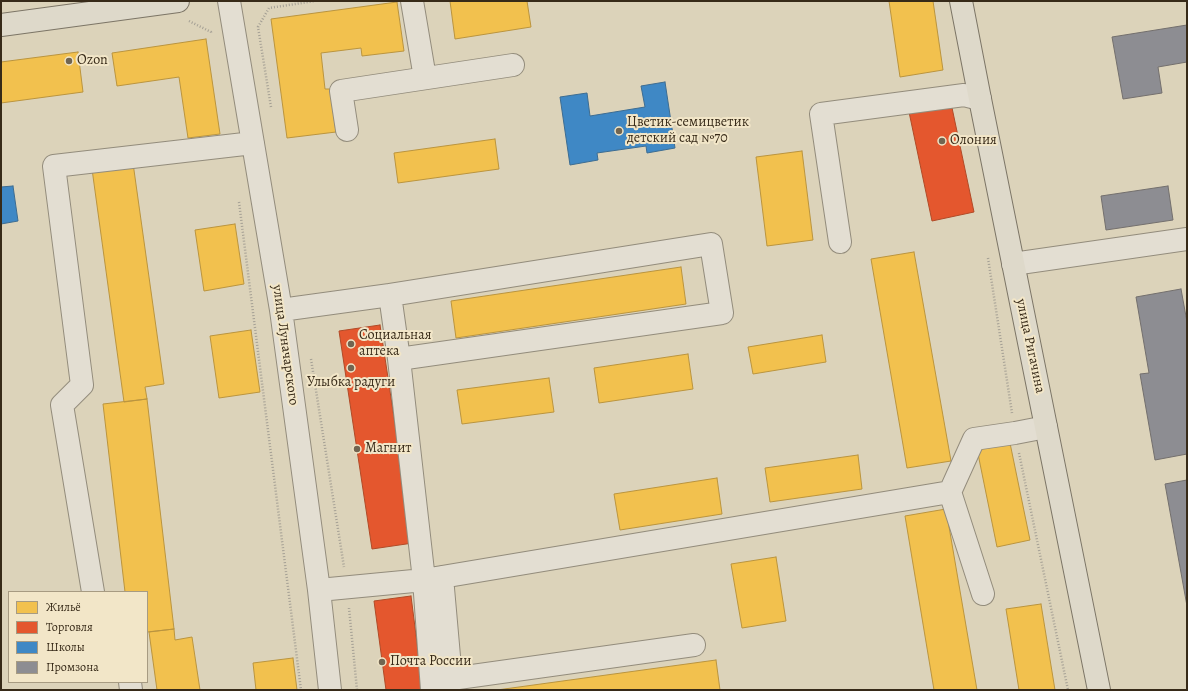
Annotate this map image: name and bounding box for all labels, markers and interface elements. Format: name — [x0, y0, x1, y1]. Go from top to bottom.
place label: Ozon — [77, 53, 108, 69]
marker: Ozon — [64, 56, 74, 66]
place label: Цветик-семицветик детский сад №70 — [627, 115, 749, 148]
marker: Цветик-семицветик детский сад №70 — [614, 126, 624, 136]
place label: Олония — [950, 133, 997, 149]
marker: Олония — [937, 136, 947, 146]
street label: улица Луначарского — [268, 284, 302, 406]
street label: улица Ригачина — [1012, 297, 1048, 395]
place label: Социальная аптека — [359, 328, 431, 360]
marker: Социальная аптека — [346, 339, 356, 349]
marker: Улыбка радуги — [346, 363, 356, 373]
place label: Улыбка радуги — [307, 375, 395, 391]
place label: Магнит — [365, 441, 412, 457]
marker: Магнит — [352, 444, 362, 454]
legend — [8, 591, 148, 683]
text: Жильё — [46, 599, 81, 615]
text: Торговля — [46, 619, 93, 635]
text: Школы — [46, 639, 85, 655]
place label: Почта России — [390, 654, 471, 670]
marker: Почта России — [377, 657, 387, 667]
text: Промзона — [46, 659, 99, 675]

